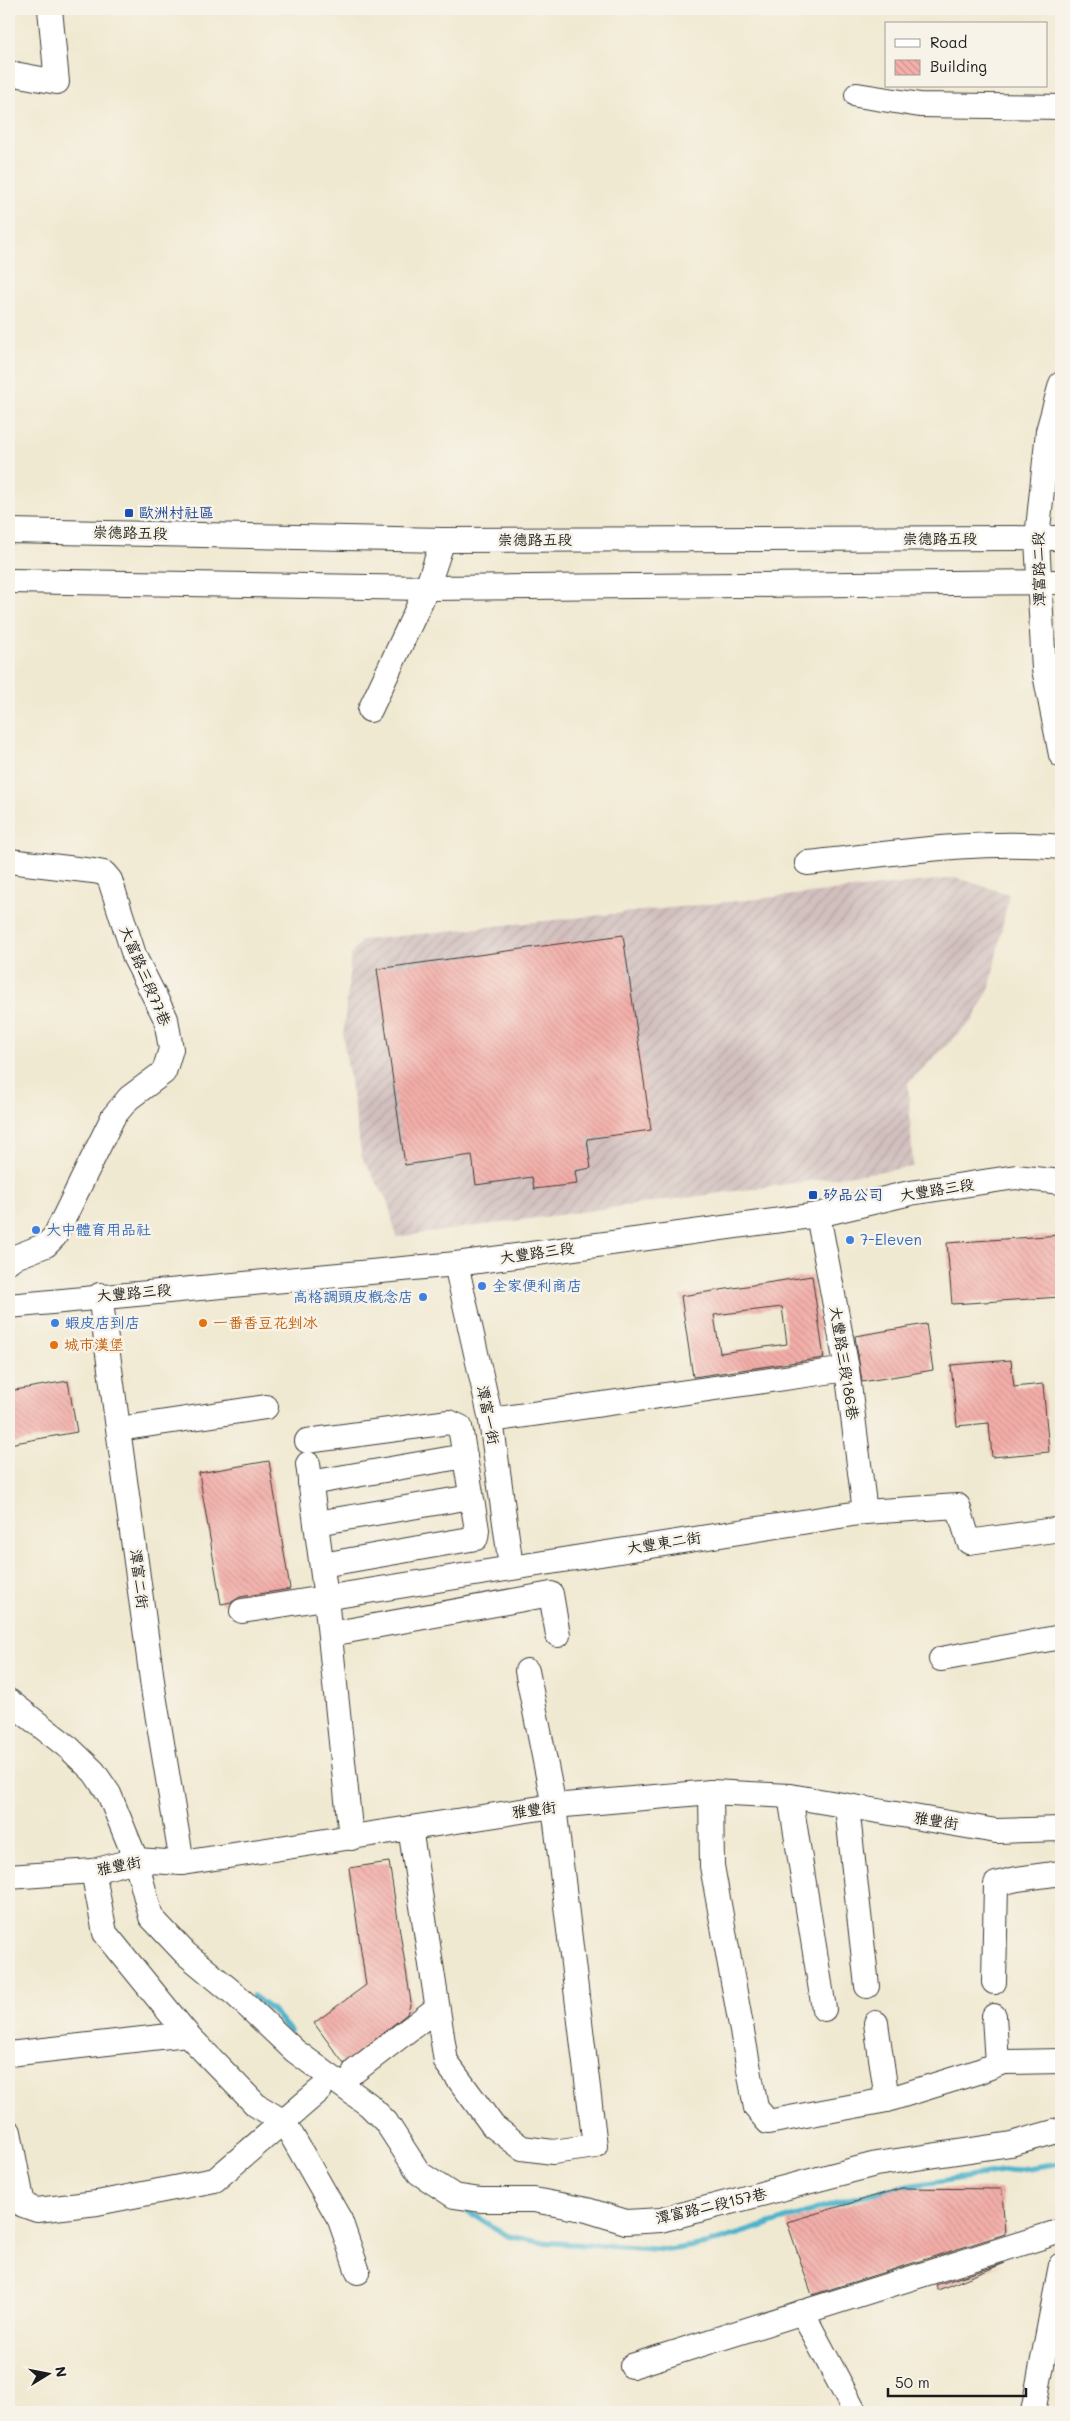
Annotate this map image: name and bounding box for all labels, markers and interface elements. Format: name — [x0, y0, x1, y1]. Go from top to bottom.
legend — [885, 22, 1048, 88]
text: Road — [930, 32, 967, 52]
text: Building — [930, 56, 987, 76]
place label: 歐洲村社區 — [139, 502, 214, 522]
marker: 歐洲村社區 — [123, 507, 135, 519]
street label: 崇德路五段 — [92, 521, 168, 543]
street label: 崇德路五段 — [902, 528, 978, 548]
street label: 崇德路五段 — [497, 529, 573, 549]
street label: 潭富路二段 — [1027, 531, 1049, 607]
street label: 大富路三段77巷 — [116, 923, 176, 1029]
street label: 大豐路三段 — [898, 1173, 975, 1205]
place label: 矽品公司 — [823, 1184, 883, 1204]
marker: 矽品公司 — [807, 1189, 819, 1201]
place label: 大中體育用品社 — [46, 1219, 151, 1239]
marker: 大中體育用品社 — [30, 1224, 42, 1236]
place label: 7-Eleven — [860, 1229, 922, 1249]
marker: 7-Eleven — [844, 1234, 856, 1246]
street label: 大豐路三段 — [498, 1237, 575, 1267]
place label: 全家便利商店 — [492, 1275, 582, 1295]
street label: 大豐路三段 — [96, 1279, 172, 1305]
marker: 全家便利商店 — [476, 1280, 488, 1292]
place label: 高格調頭皮概念店 — [293, 1286, 413, 1306]
marker: 高格調頭皮概念店 — [417, 1291, 429, 1303]
street label: 大豐路三段186巷 — [826, 1305, 864, 1421]
place label: 蝦皮店到店 — [65, 1312, 140, 1332]
place label: 一番香豆花剉冰 — [213, 1312, 318, 1332]
marker: 蝦皮店到店 — [49, 1317, 61, 1329]
marker: 一番香豆花剉冰 — [197, 1317, 209, 1329]
place label: 城市漢堡 — [64, 1334, 124, 1354]
marker: 城市漢堡 — [48, 1339, 60, 1351]
street label: 潭富一街 — [473, 1383, 505, 1446]
street label: 大豐東二街 — [625, 1526, 702, 1558]
street label: 潭富二街 — [126, 1548, 154, 1610]
street label: 雅豐街 — [510, 1796, 558, 1822]
street label: 雅豐街 — [912, 1807, 960, 1833]
street label: 雅豐街 — [95, 1851, 143, 1879]
street label: 潭富路二段157巷 — [653, 2182, 768, 2228]
north arrow — [22, 2348, 72, 2398]
text: N — [51, 2365, 72, 2379]
scale bar — [888, 2366, 1025, 2398]
text: 50 m — [895, 2372, 930, 2392]

